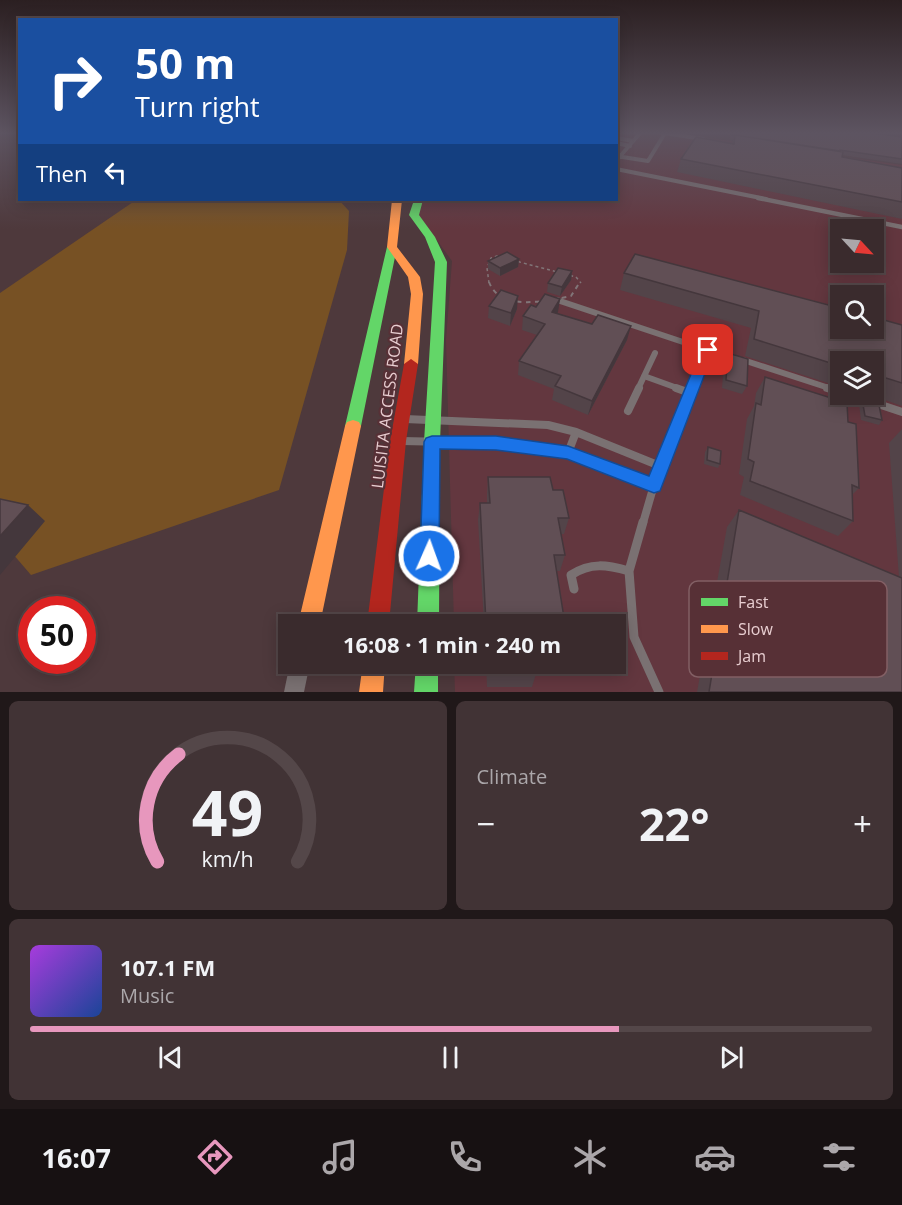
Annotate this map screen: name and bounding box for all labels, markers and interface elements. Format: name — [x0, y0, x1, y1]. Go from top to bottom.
text: 50 m — [135, 34, 235, 91]
icon: right — [36, 42, 114, 120]
text: Turn right — [135, 88, 260, 125]
icon: left — [99, 156, 132, 189]
text: Then — [36, 158, 87, 188]
north arrow — [830, 219, 884, 273]
map controls — [830, 219, 884, 405]
button: search — [830, 285, 884, 339]
street label: LUISITA ACCESS ROAD — [366, 322, 408, 490]
pin — [682, 324, 733, 375]
icon: arrive — [691, 333, 724, 366]
button: layers — [830, 351, 884, 405]
position arrow — [397, 524, 461, 588]
legend — [689, 581, 887, 677]
text: Fast — [738, 591, 769, 613]
speed limit sign: 50 — [18, 596, 96, 674]
text: Slow — [738, 618, 773, 640]
text: 16:08 · 1 min · 240 m — [343, 629, 561, 659]
text: Jam — [736, 645, 766, 667]
text: Climate — [477, 763, 547, 790]
text: 49 — [192, 769, 263, 854]
text: 22° — [639, 793, 710, 854]
text: − — [477, 801, 495, 846]
text: + — [853, 801, 872, 846]
text: km/h — [202, 845, 254, 874]
text: 107.1 FM — [120, 952, 215, 982]
text: Music — [120, 982, 174, 1009]
icon: previous — [154, 1041, 187, 1074]
icon: pause — [434, 1041, 467, 1074]
icon: next — [715, 1041, 748, 1074]
icon: directions — [194, 1136, 236, 1178]
icon: music — [319, 1136, 361, 1178]
icon: phone — [444, 1136, 486, 1178]
icon: climate — [569, 1136, 611, 1178]
icon: car — [694, 1136, 736, 1178]
icon: filters — [818, 1136, 860, 1178]
text: 16:07 — [41, 1139, 111, 1176]

